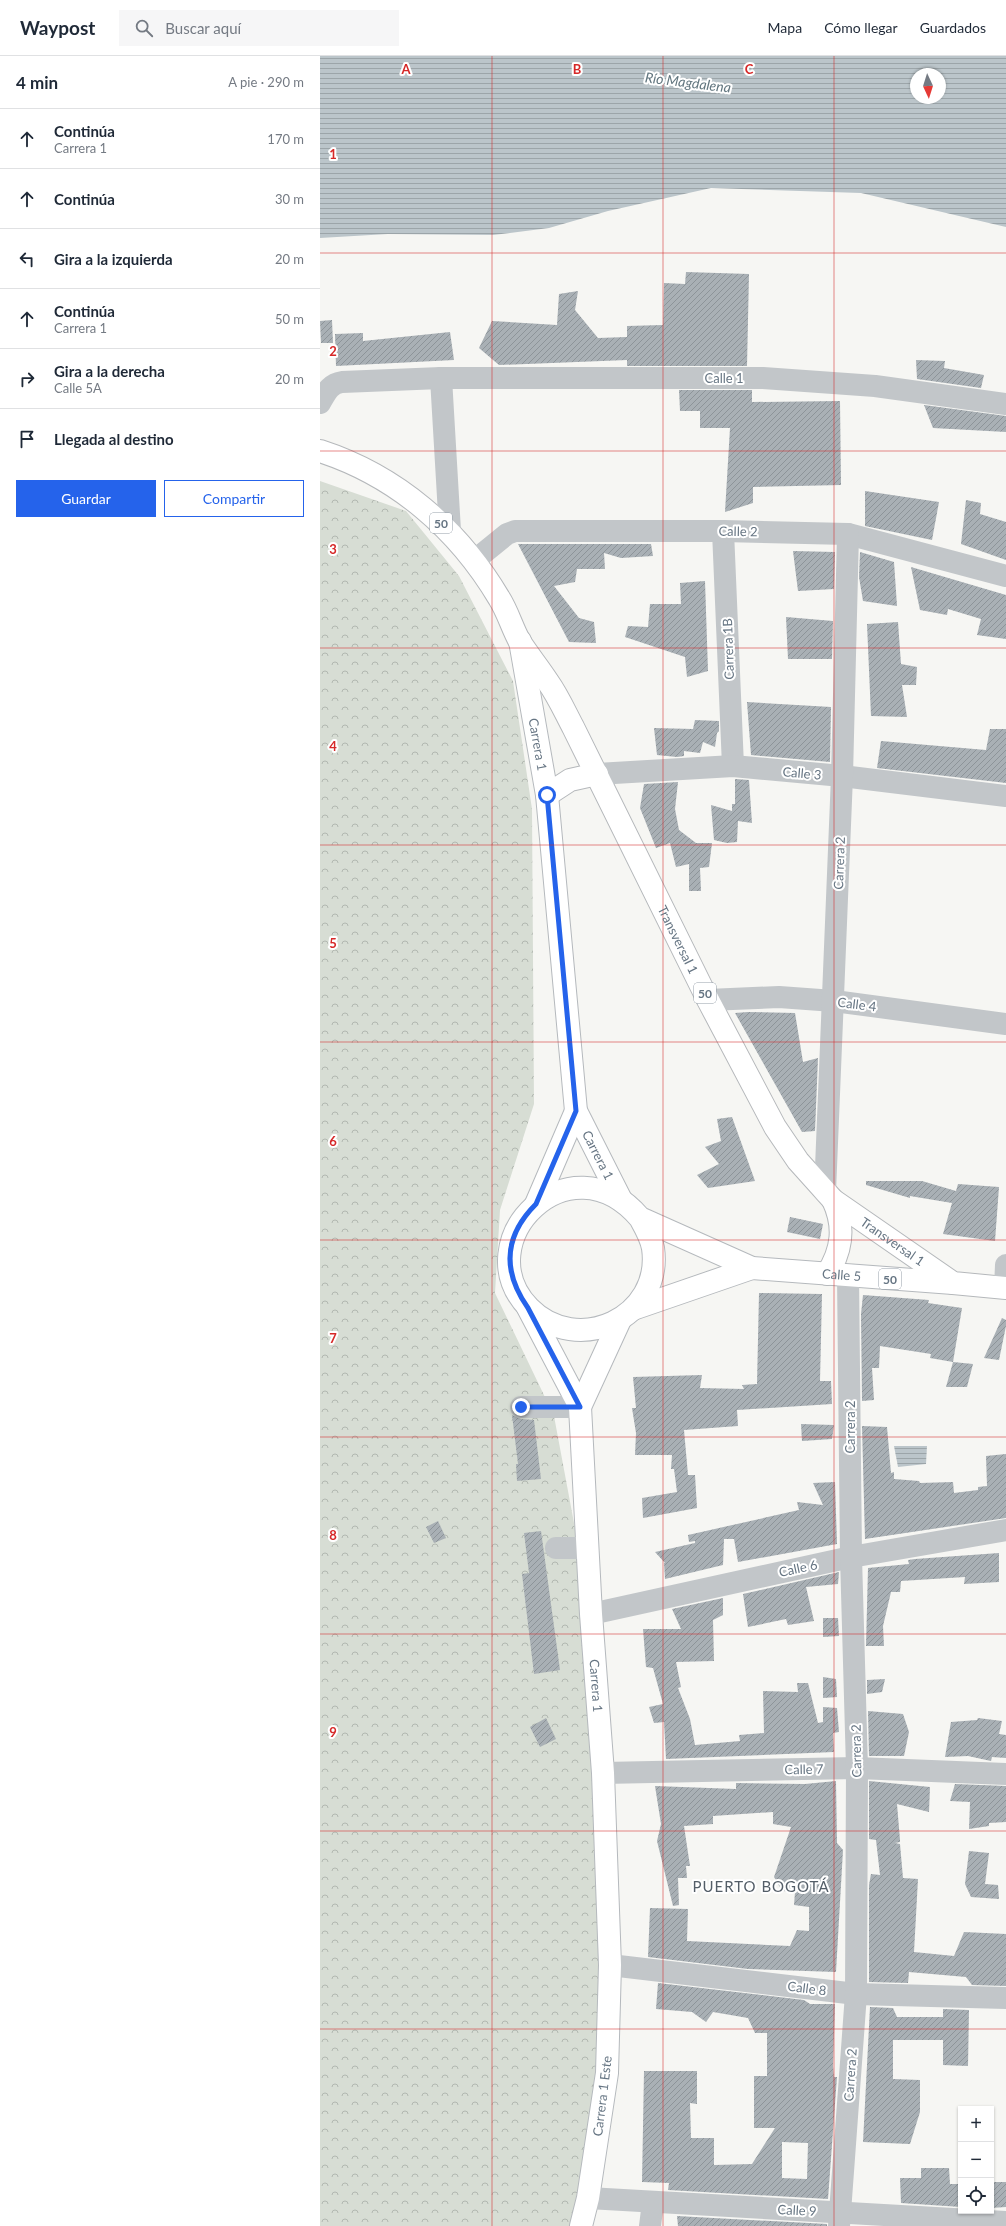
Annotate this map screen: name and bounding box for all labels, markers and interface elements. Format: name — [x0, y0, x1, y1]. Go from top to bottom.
search box — [119, 10, 399, 46]
text: Waypost — [20, 16, 95, 39]
icon: search — [133, 17, 155, 39]
text: Buscar aquí — [165, 19, 241, 37]
text: Mapa — [768, 19, 802, 36]
text: Cómo llegar — [824, 19, 898, 36]
text: Guardados — [920, 19, 986, 36]
text: A — [400, 61, 411, 77]
text: B — [573, 61, 582, 77]
text: C — [745, 61, 754, 77]
water label: Río Magdalena — [644, 68, 732, 96]
north arrow — [910, 68, 946, 104]
text: 4 min — [16, 72, 58, 93]
text: A pie · 290 m — [228, 74, 304, 90]
text: Continúa — [54, 122, 115, 140]
icon: ahead — [16, 128, 38, 150]
text: 170 m — [267, 131, 304, 147]
text: Carrera 1 — [54, 140, 107, 156]
text: 1 — [329, 146, 337, 162]
icon: ahead — [16, 188, 38, 210]
text: Continúa — [54, 190, 115, 208]
text: 30 m — [275, 191, 304, 207]
icon: left — [16, 248, 38, 270]
text: Gira a la izquierda — [54, 250, 173, 268]
text: 20 m — [275, 251, 304, 267]
text: Continúa — [54, 302, 115, 320]
icon: ahead — [16, 308, 38, 330]
text: 50 m — [275, 311, 304, 327]
text: Carrera 1 — [54, 320, 107, 336]
text: 2 — [329, 343, 337, 359]
text: Gira a la derecha — [54, 362, 165, 380]
icon: right — [16, 368, 38, 390]
street label: Calle 1 — [704, 370, 744, 386]
text: 20 m — [275, 371, 304, 387]
text: Calle 5A — [54, 380, 102, 396]
icon: arrive — [16, 428, 38, 450]
text: Llegada al destino — [54, 430, 174, 448]
button: Guardar — [16, 480, 156, 517]
button: Compartir — [164, 480, 304, 517]
road number: 50 — [430, 513, 452, 533]
street label: Calle 2 — [718, 523, 758, 539]
text: 3 — [329, 541, 337, 557]
street label: Carrera 1B — [719, 618, 737, 680]
street label: Carrera 1 — [526, 717, 551, 772]
text: 4 — [329, 738, 337, 754]
street label: Calle 3 — [782, 763, 822, 783]
route start — [538, 786, 556, 804]
street label: Carrera 2 — [830, 836, 848, 890]
street label: Transversal 1 — [654, 903, 702, 976]
text: 5 — [329, 935, 337, 951]
road number: 50 — [694, 983, 716, 1003]
street label: Calle 4 — [837, 994, 878, 1014]
street label: Carrera 1 — [579, 1128, 617, 1182]
text: 6 — [329, 1133, 337, 1149]
street label: Transversal 1 — [858, 1214, 928, 1269]
street label: Calle 5 — [822, 1265, 862, 1284]
road number: 50 — [879, 1269, 901, 1289]
text: 7 — [329, 1330, 337, 1346]
route end — [512, 1398, 530, 1416]
street label: Carrera 2 — [842, 1400, 858, 1454]
text: 8 — [329, 1527, 337, 1543]
street label: Calle 6 — [777, 1556, 819, 1580]
street label: Carrera 1 — [586, 1659, 606, 1713]
text: 9 — [329, 1724, 337, 1740]
street label: Carrera 2 — [848, 1724, 864, 1778]
street label: Calle 7 — [784, 1761, 824, 1777]
district label: PUERTO BOGOTÁ — [692, 1877, 830, 1895]
street label: Calle 8 — [787, 1978, 827, 1998]
street label: Carrera 2 — [840, 2048, 860, 2102]
street label: Carrera 1 Este — [589, 2055, 615, 2137]
map controls — [958, 2106, 994, 2214]
button: + — [958, 2106, 994, 2142]
button: − — [958, 2142, 994, 2178]
button: locate — [958, 2178, 994, 2214]
street label: Calle 9 — [777, 2201, 817, 2219]

